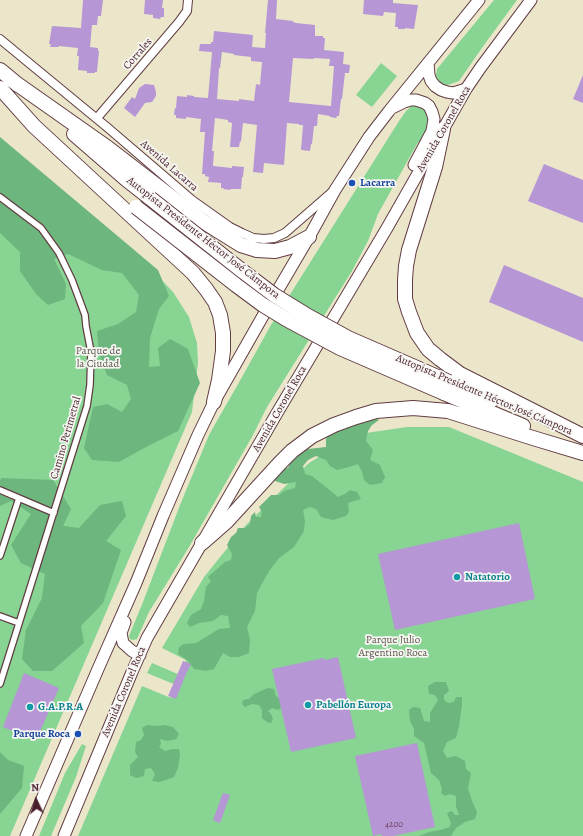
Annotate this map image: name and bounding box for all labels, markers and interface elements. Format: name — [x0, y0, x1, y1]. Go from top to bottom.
street label: Corrales — [121, 35, 155, 73]
street label: Avenida Coronel Roca — [414, 84, 474, 174]
street label: Avenida Lacarra — [137, 137, 201, 195]
street label: Autopista Presidente Héctor José Cámpora — [124, 174, 282, 302]
place label: Lacarra — [360, 176, 395, 190]
marker: Lacarra — [347, 178, 357, 188]
park label: Parque de la Ciudad — [76, 344, 120, 370]
street label: Autopista Presidente Héctor José Cámpora — [394, 352, 574, 438]
street label: Avenida Coronel Roca — [250, 364, 310, 454]
street label: Camino Perimetral — [48, 395, 84, 481]
place label: Natatorio — [465, 570, 510, 584]
marker: Natatorio — [452, 572, 462, 582]
park label: Parque Julio Argentino Roca — [359, 633, 427, 659]
street label: Avenida Coronel Roca — [99, 645, 149, 739]
place label: Pabellón Europa — [316, 698, 391, 712]
place label: G.A.P.R.A — [38, 700, 83, 714]
marker: Pabellón Europa — [303, 700, 313, 710]
marker: G.A.P.R.A — [25, 702, 35, 712]
place label: Parque Roca — [13, 727, 70, 741]
marker: Parque Roca — [73, 729, 83, 739]
north arrow — [16, 780, 56, 820]
text: N — [31, 780, 40, 795]
house number: 4200 — [385, 820, 403, 830]

